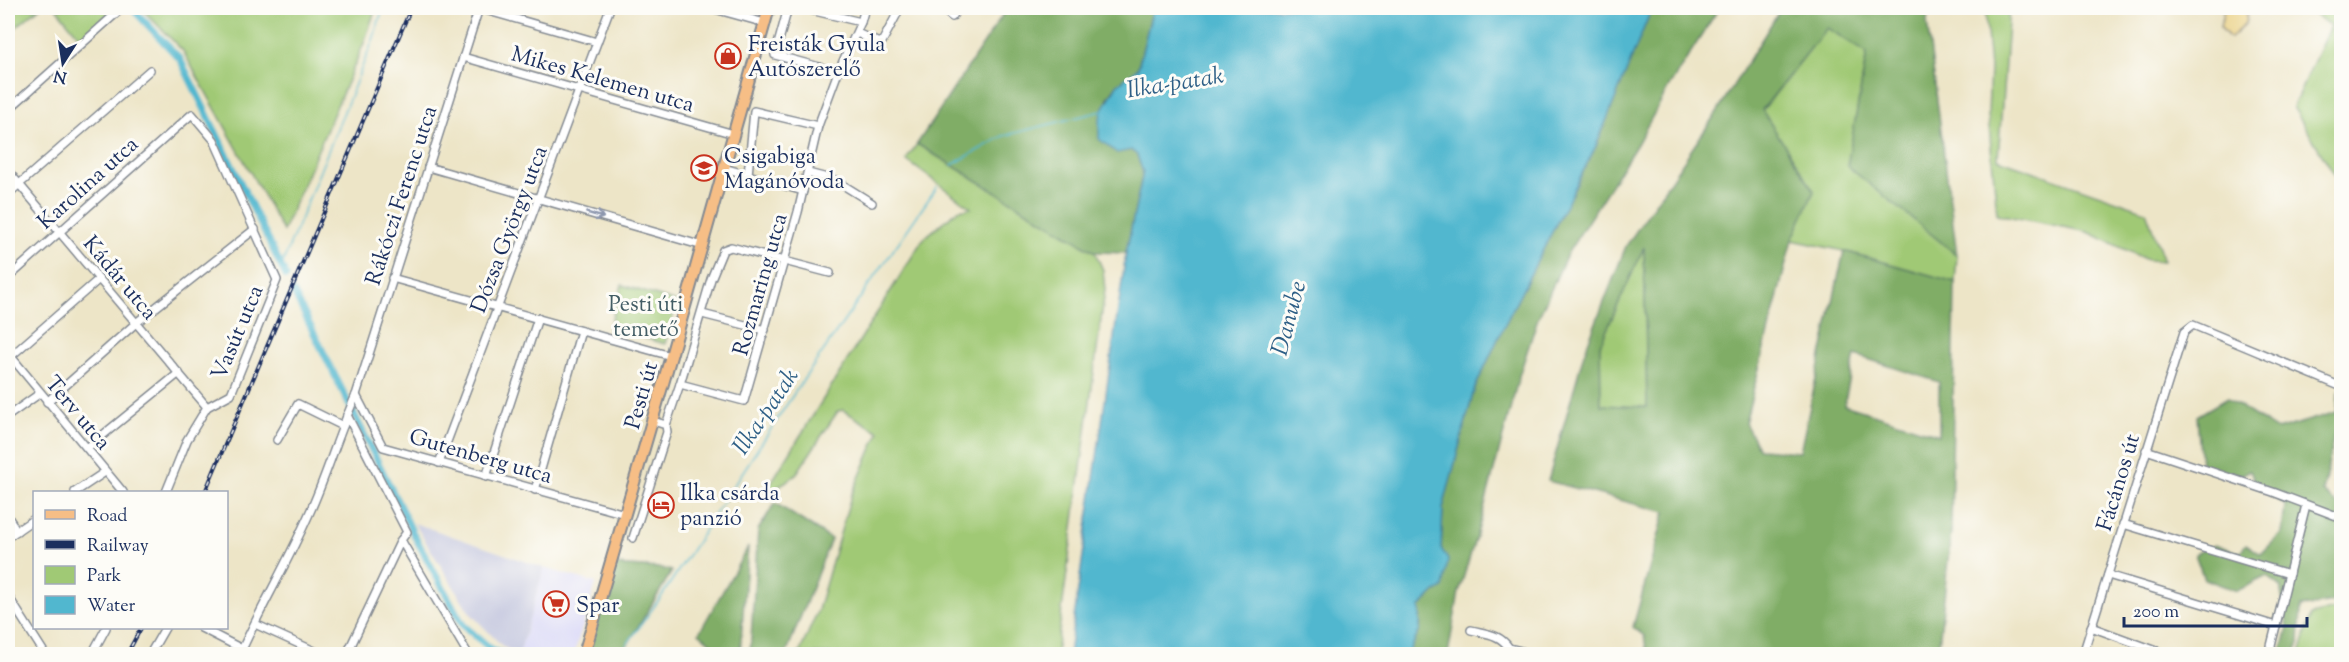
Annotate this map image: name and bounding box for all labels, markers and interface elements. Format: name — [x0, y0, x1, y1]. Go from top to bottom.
place label: Freisták Gyula Autószerelő — [748, 30, 886, 87]
north arrow — [33, 33, 93, 93]
street label: Mikes Kelemen utca — [507, 39, 697, 122]
shop icon: Freisták Gyula Autószerelő — [713, 41, 743, 71]
water label: Ilka-patak — [1124, 60, 1226, 108]
text: N — [52, 63, 69, 88]
street label: Rákóczi Ferenc utca — [359, 102, 447, 290]
street label: Karolina utca — [31, 130, 147, 238]
street label: Dózsa György utca — [464, 142, 557, 318]
place label: Csigabiga Magánóvoda — [724, 142, 845, 199]
school or university icon: Csigabiga Magánóvoda — [689, 153, 719, 183]
one-way arrow — [586, 210, 605, 221]
street label: Rozmaring utca — [726, 210, 797, 360]
street label: Kádár utca — [74, 230, 163, 328]
water label: Danube — [1264, 277, 1316, 360]
street label: Vasút utca — [204, 281, 273, 386]
park label: Pesti úti temető — [608, 290, 684, 347]
street label: Pesti út — [618, 358, 668, 433]
water label: Ilka-patak — [725, 362, 808, 462]
street label: Terv utca — [36, 370, 117, 458]
street label: Gutenberg utca — [405, 422, 555, 494]
street label: Fácános út — [2090, 430, 2150, 535]
place label: Ilka csárda panzió — [680, 479, 780, 536]
hotel icon: Ilka csárda panzió — [646, 490, 676, 520]
legend — [33, 491, 228, 629]
text: Road — [87, 504, 127, 530]
text: Railway — [87, 534, 149, 560]
text: Park — [87, 564, 122, 590]
supermarket icon: Spar — [541, 589, 571, 619]
scale bar — [2124, 590, 2307, 628]
place label: Spar — [576, 591, 619, 623]
text: Water — [87, 594, 136, 620]
text: 200 m — [2133, 600, 2179, 626]

